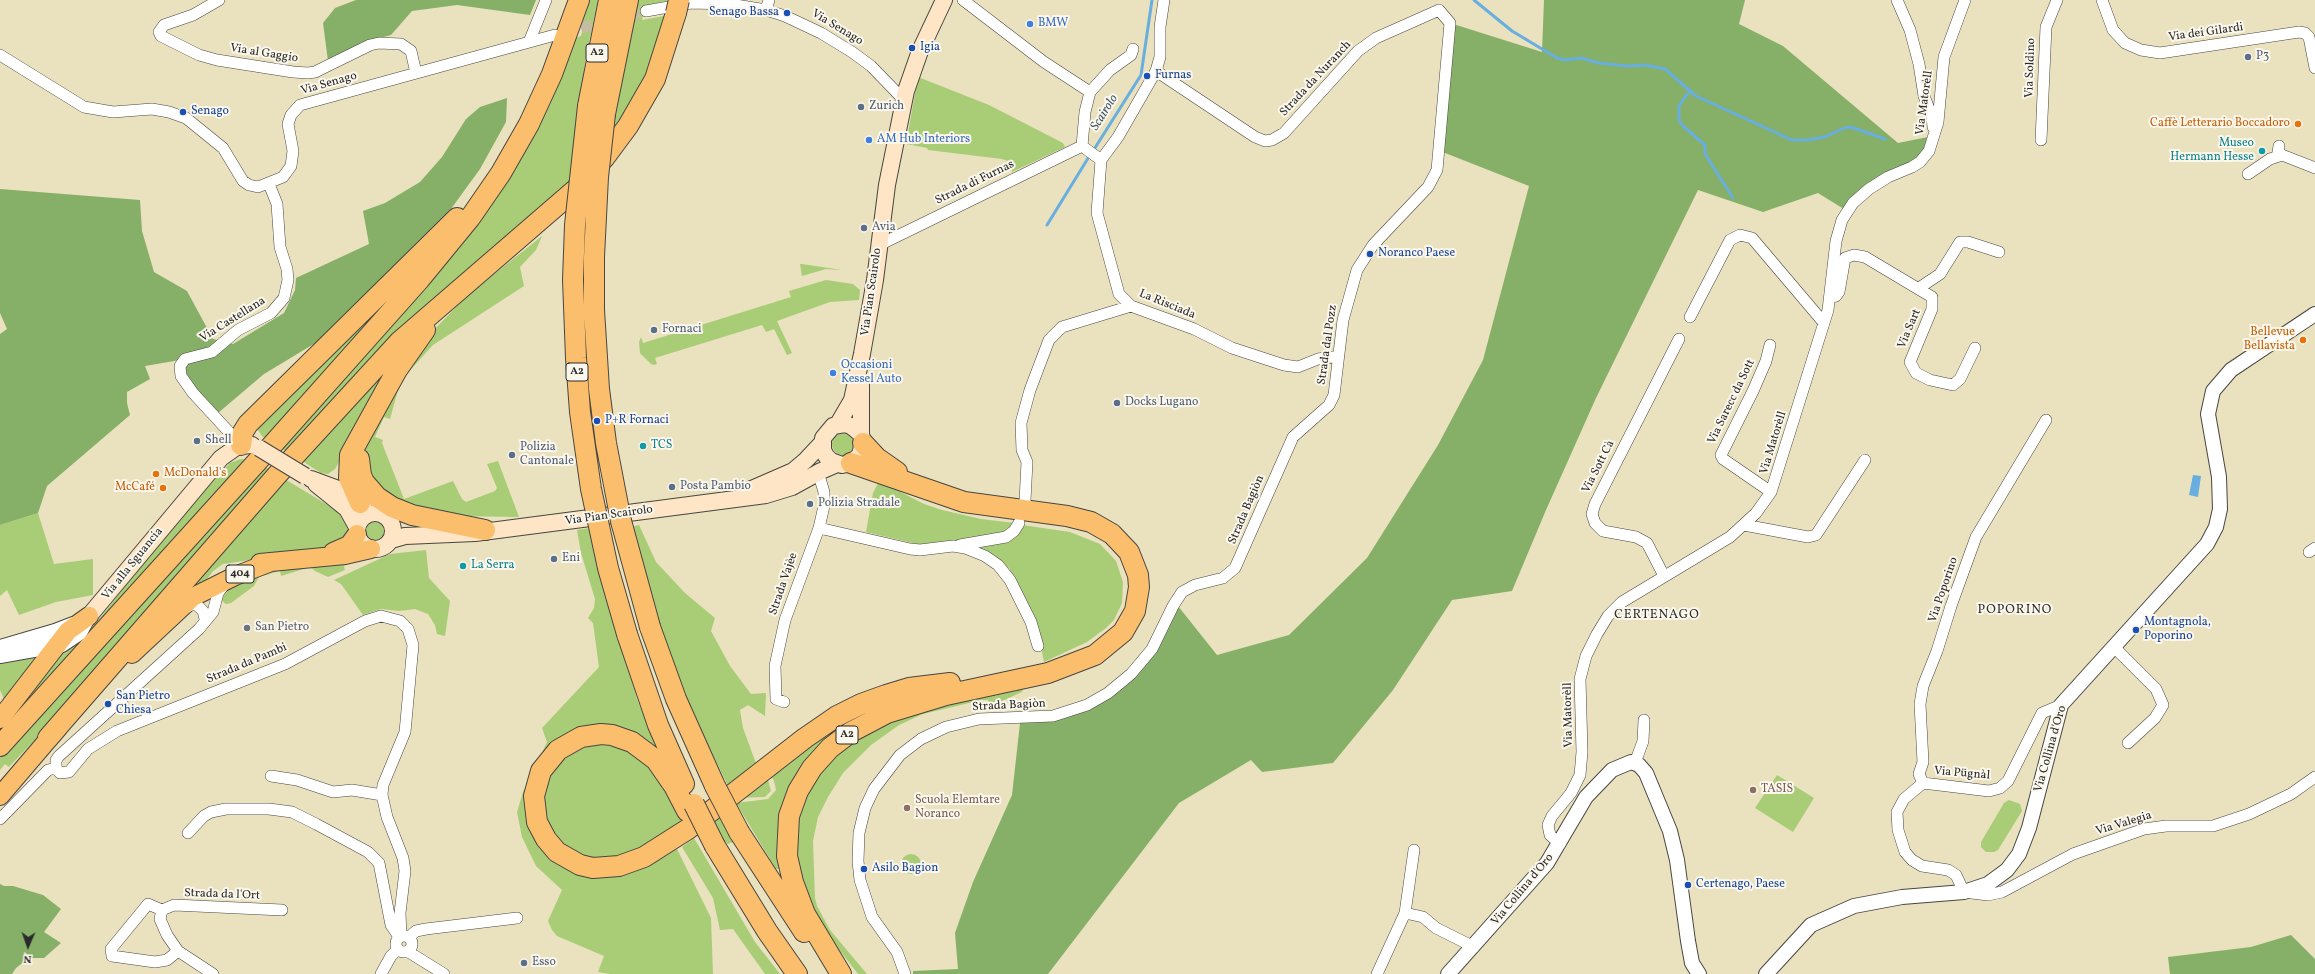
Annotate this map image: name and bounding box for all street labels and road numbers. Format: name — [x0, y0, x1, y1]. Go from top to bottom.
street label: Via Senago — [809, 7, 865, 49]
street label: Via dei Gilardi — [2168, 21, 2244, 45]
street label: Strada da Nuranch — [1277, 38, 1355, 120]
street label: Via Soldino — [2023, 38, 2039, 98]
street label: Via al Gaggio — [229, 42, 299, 66]
road number: A2 — [586, 44, 608, 62]
street label: Via Senago — [299, 69, 359, 99]
street label: Via Matorèll — [1913, 70, 1937, 136]
street label: Strada di Furnas — [933, 158, 1017, 208]
street label: Via Pian Scairolo — [859, 247, 885, 337]
street label: La Risciada — [1137, 287, 1197, 323]
street label: Via Castellana — [198, 294, 268, 346]
street label: Strada dal Pozz — [1315, 304, 1341, 386]
street label: Via Sart — [1895, 307, 1925, 351]
street label: Via Sarecc da Sott — [1705, 357, 1759, 447]
road number: A2 — [566, 363, 588, 381]
street label: Via Matorèll — [1758, 410, 1790, 476]
street label: Via Sott Cà — [1580, 438, 1618, 496]
street label: Strada Bagiòn — [1226, 473, 1268, 547]
street label: Via Pian Scairolo — [564, 503, 654, 529]
street label: Via alla Sguancia — [99, 525, 167, 603]
street label: Strada Vajèe — [767, 551, 801, 617]
street label: Via Poporino — [1926, 555, 1962, 625]
road number: 404 — [226, 565, 254, 583]
street label: Strada da Pambi — [205, 641, 289, 687]
street label: Via Matorèll — [1561, 682, 1577, 748]
street label: Strada Bagiòn — [972, 697, 1046, 715]
street label: Via Collina d'Oro — [2032, 704, 2070, 794]
road number: A2 — [836, 726, 858, 744]
street label: Via Pügnàl — [1933, 764, 1991, 784]
street label: Via Valegia — [2094, 809, 2154, 839]
street label: Via Collina d'Oro — [1489, 851, 1557, 929]
street label: Strada da l'Ort — [184, 886, 260, 904]

